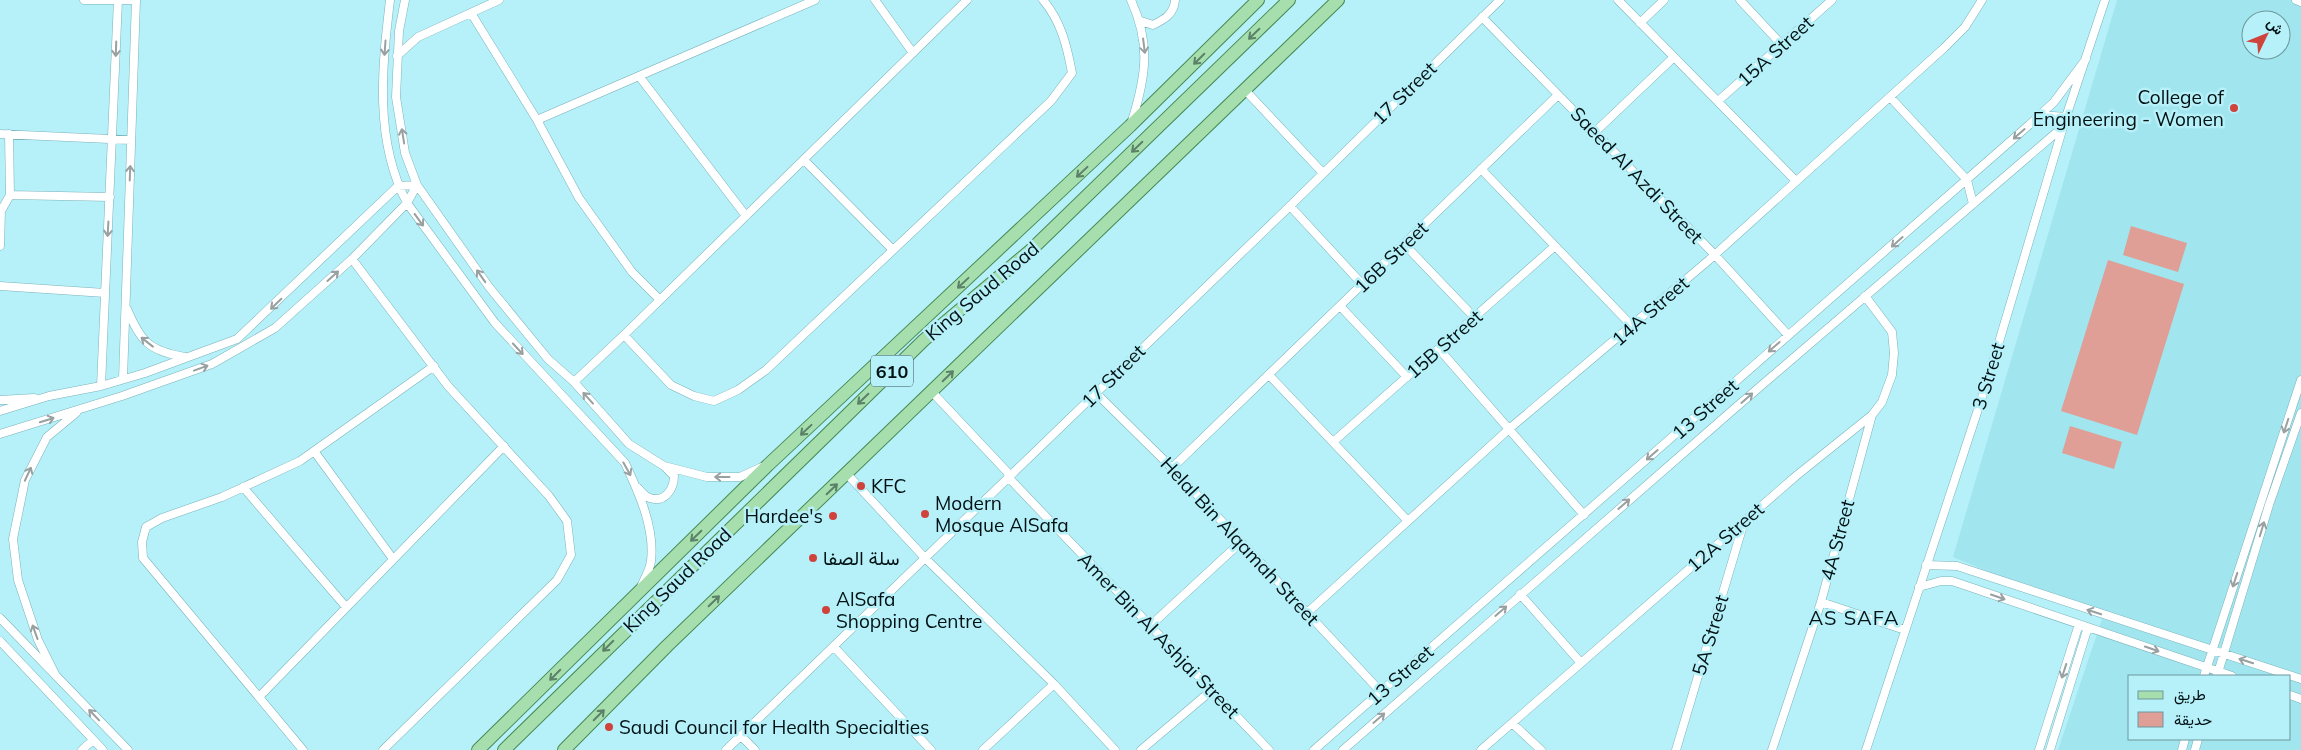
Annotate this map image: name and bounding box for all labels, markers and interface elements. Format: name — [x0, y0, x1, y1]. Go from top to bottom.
street label: 15A Street — [1732, 10, 1818, 91]
north arrow — [2241, 10, 2291, 60]
text: ش — [2263, 14, 2288, 39]
one-way arrow — [1247, 28, 1260, 40]
one-way arrow — [1139, 38, 1149, 54]
one-way arrow — [112, 40, 121, 56]
one-way arrow — [380, 40, 389, 56]
one-way arrow — [1192, 53, 1205, 65]
street label: 17 Street — [1367, 56, 1441, 130]
place label: College of Engineering - Women — [2033, 85, 2225, 131]
street label: Saeed Al Azdi Street — [1566, 102, 1709, 249]
marker: College of Engineering - Women — [2228, 102, 2240, 114]
one-way arrow — [397, 128, 407, 144]
one-way arrow — [2013, 128, 2026, 140]
one-way arrow — [1131, 141, 1143, 153]
one-way arrow — [125, 165, 135, 182]
one-way arrow — [1075, 166, 1088, 178]
one-way arrow — [414, 213, 424, 227]
street label: 16B Street — [1349, 216, 1433, 298]
one-way arrow — [104, 220, 113, 236]
street label: King Saud Road — [920, 236, 1044, 346]
one-way arrow — [1891, 236, 1904, 247]
one-way arrow — [476, 269, 486, 283]
one-way arrow — [326, 270, 339, 282]
street label: 14A Street — [1607, 271, 1694, 351]
one-way arrow — [957, 277, 969, 289]
one-way arrow — [270, 298, 282, 310]
street label: 15B Street — [1401, 304, 1487, 384]
one-way arrow — [141, 337, 154, 348]
street label: 17 Street — [1076, 339, 1150, 413]
street label: 3 Street — [1966, 339, 2010, 412]
one-way arrow — [1768, 341, 1781, 353]
one-way arrow — [512, 342, 524, 355]
road number: 610 — [871, 356, 913, 386]
one-way arrow — [193, 363, 208, 372]
one-way arrow — [942, 370, 955, 382]
street label: 13 Street — [1667, 373, 1743, 444]
one-way arrow — [582, 391, 594, 404]
one-way arrow — [1740, 392, 1753, 403]
one-way arrow — [857, 393, 869, 405]
one-way arrow — [38, 414, 54, 424]
one-way arrow — [2281, 418, 2290, 433]
one-way arrow — [800, 424, 813, 436]
one-way arrow — [1646, 449, 1659, 461]
street label: Helal Bin Alqamah Street — [1156, 452, 1325, 631]
one-way arrow — [623, 461, 632, 476]
one-way arrow — [24, 467, 34, 482]
one-way arrow — [714, 472, 730, 482]
place label: KFC — [871, 474, 906, 498]
marker: KFC — [855, 480, 867, 492]
one-way arrow — [825, 483, 838, 495]
place label: Modern Mosque AlSafa — [935, 491, 1069, 537]
street label: 12A Street — [1682, 497, 1769, 577]
street label: 4A Street — [1815, 497, 1859, 583]
one-way arrow — [1618, 498, 1631, 510]
place label: Hardee's — [745, 504, 823, 528]
marker: Modern Mosque AlSafa — [919, 508, 931, 520]
marker: Hardee's — [827, 510, 839, 522]
street label: King Saud Road — [618, 522, 736, 638]
one-way arrow — [2258, 522, 2267, 538]
one-way arrow — [690, 530, 702, 542]
place label: سلة الصفا — [823, 546, 899, 570]
street label: Amer Bin Al Ashjai Street — [1073, 547, 1245, 723]
marker: سلة الصفا — [807, 552, 819, 564]
one-way arrow — [2230, 572, 2240, 588]
place label: AlSafa Shopping Centre — [836, 587, 982, 633]
street label: 5A Street — [1686, 592, 1734, 678]
one-way arrow — [1990, 592, 2006, 602]
one-way arrow — [708, 595, 720, 607]
marker: AlSafa Shopping Centre — [820, 604, 832, 616]
one-way arrow — [1495, 605, 1508, 616]
district label: AS SAFA — [1808, 605, 1900, 630]
one-way arrow — [2087, 607, 2102, 616]
one-way arrow — [30, 624, 39, 640]
street label: 13 Street — [1362, 639, 1438, 710]
one-way arrow — [603, 640, 615, 652]
one-way arrow — [2144, 645, 2159, 654]
one-way arrow — [2238, 656, 2254, 665]
one-way arrow — [2059, 662, 2069, 678]
one-way arrow — [548, 669, 561, 681]
legend — [2128, 675, 2291, 740]
text: طريق — [2174, 685, 2206, 705]
one-way arrow — [88, 709, 100, 721]
one-way arrow — [593, 709, 605, 722]
text: حديقة — [2174, 710, 2212, 729]
one-way arrow — [1373, 712, 1386, 724]
place label: Saudi Council for Health Specialties — [619, 715, 930, 739]
marker: Saudi Council for Health Specialties — [603, 721, 615, 733]

